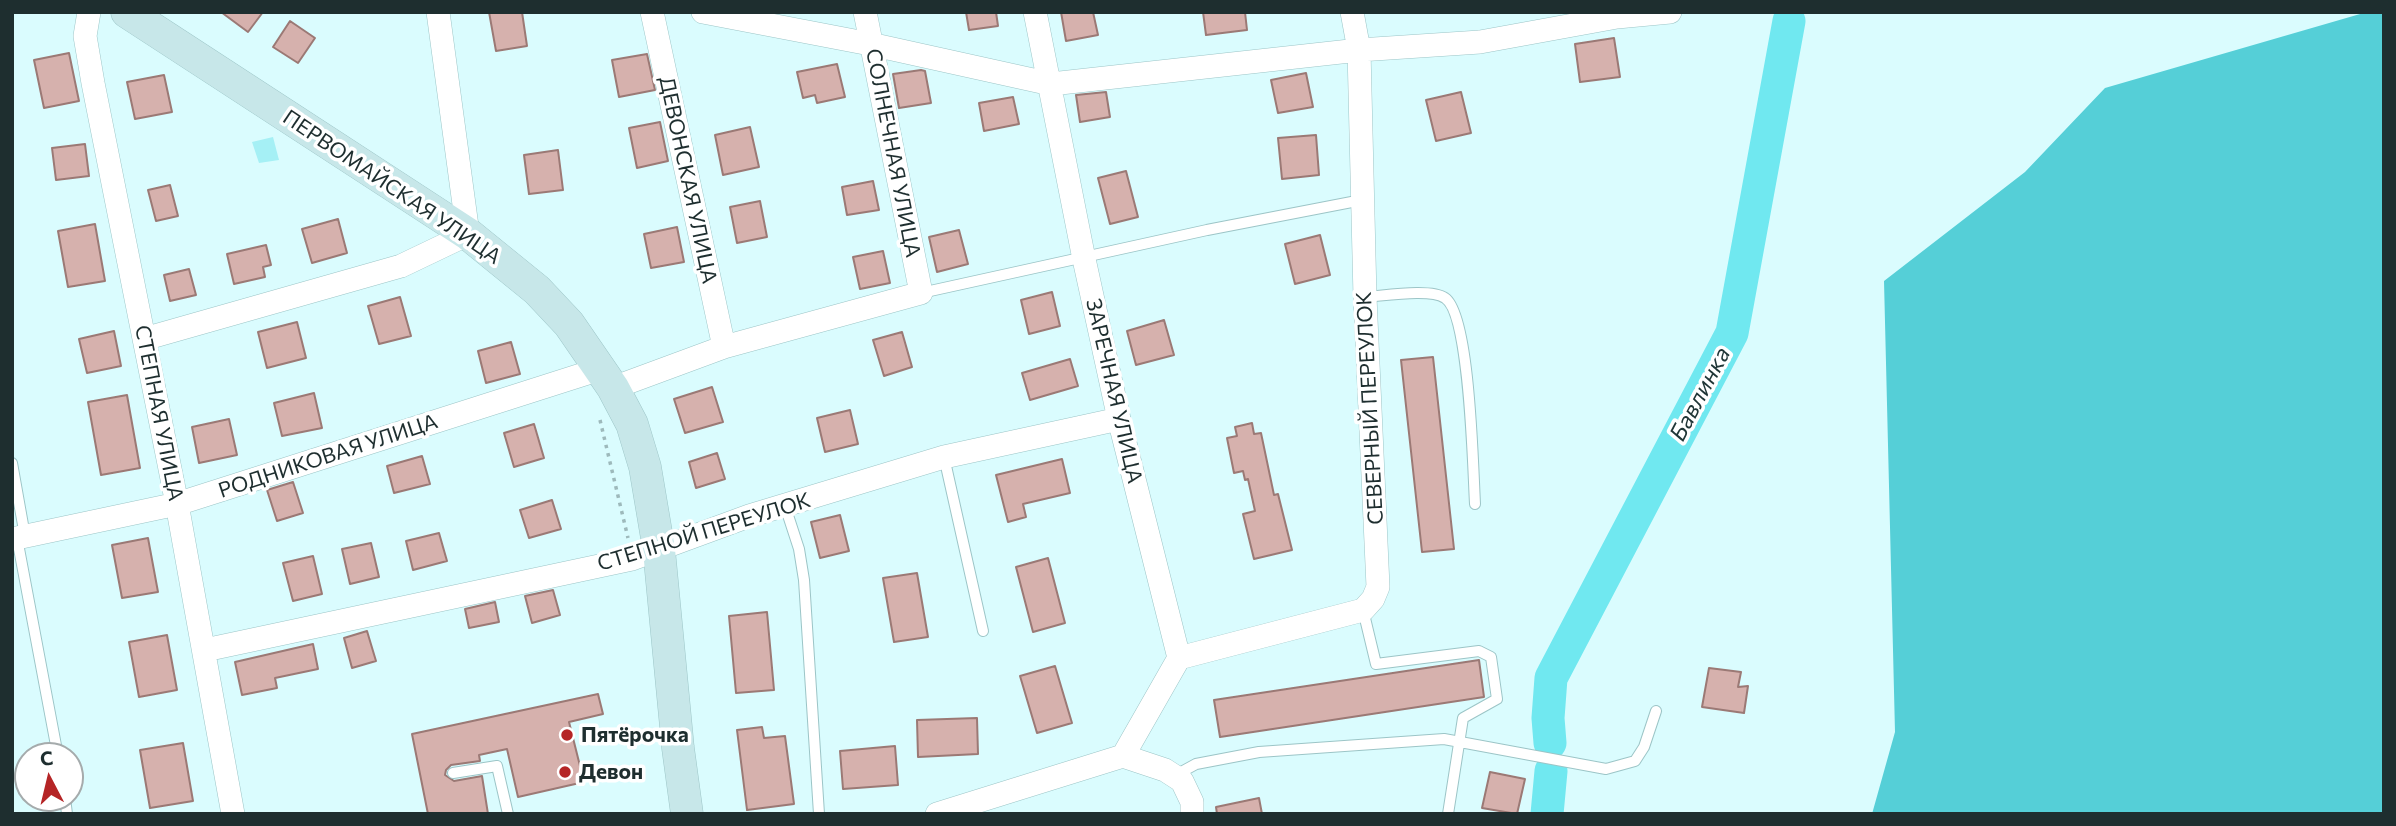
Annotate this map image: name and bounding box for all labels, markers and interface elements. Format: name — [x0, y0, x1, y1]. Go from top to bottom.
street label: СОЛНЕЧНАЯ УЛИЦА — [860, 46, 926, 260]
street label: ДЕВОНСКАЯ УЛИЦА — [654, 74, 722, 286]
street label: ПЕРВОМАЙСКАЯ УЛИЦА — [278, 105, 506, 269]
street label: СЕВЕРНЫЙ ПЕРЕУЛОК — [1351, 291, 1389, 525]
street label: ЗАРЕЧНАЯ УЛИЦА — [1080, 296, 1148, 486]
street label: СТЕПНАЯ УЛИЦА — [130, 323, 188, 503]
water label: Бавлинка — [1664, 342, 1736, 446]
street label: РОДНИКОВАЯ УЛИЦА — [215, 409, 441, 503]
street label: СТЕПНОЙ ПЕРЕУЛОК — [594, 488, 814, 576]
place label: Пятёрочка — [581, 722, 689, 748]
marker: Пятёрочка — [559, 727, 575, 743]
north arrow — [14, 742, 84, 812]
text: С — [39, 745, 54, 770]
place label: Девон — [579, 759, 643, 785]
marker: Девон — [557, 764, 573, 780]

